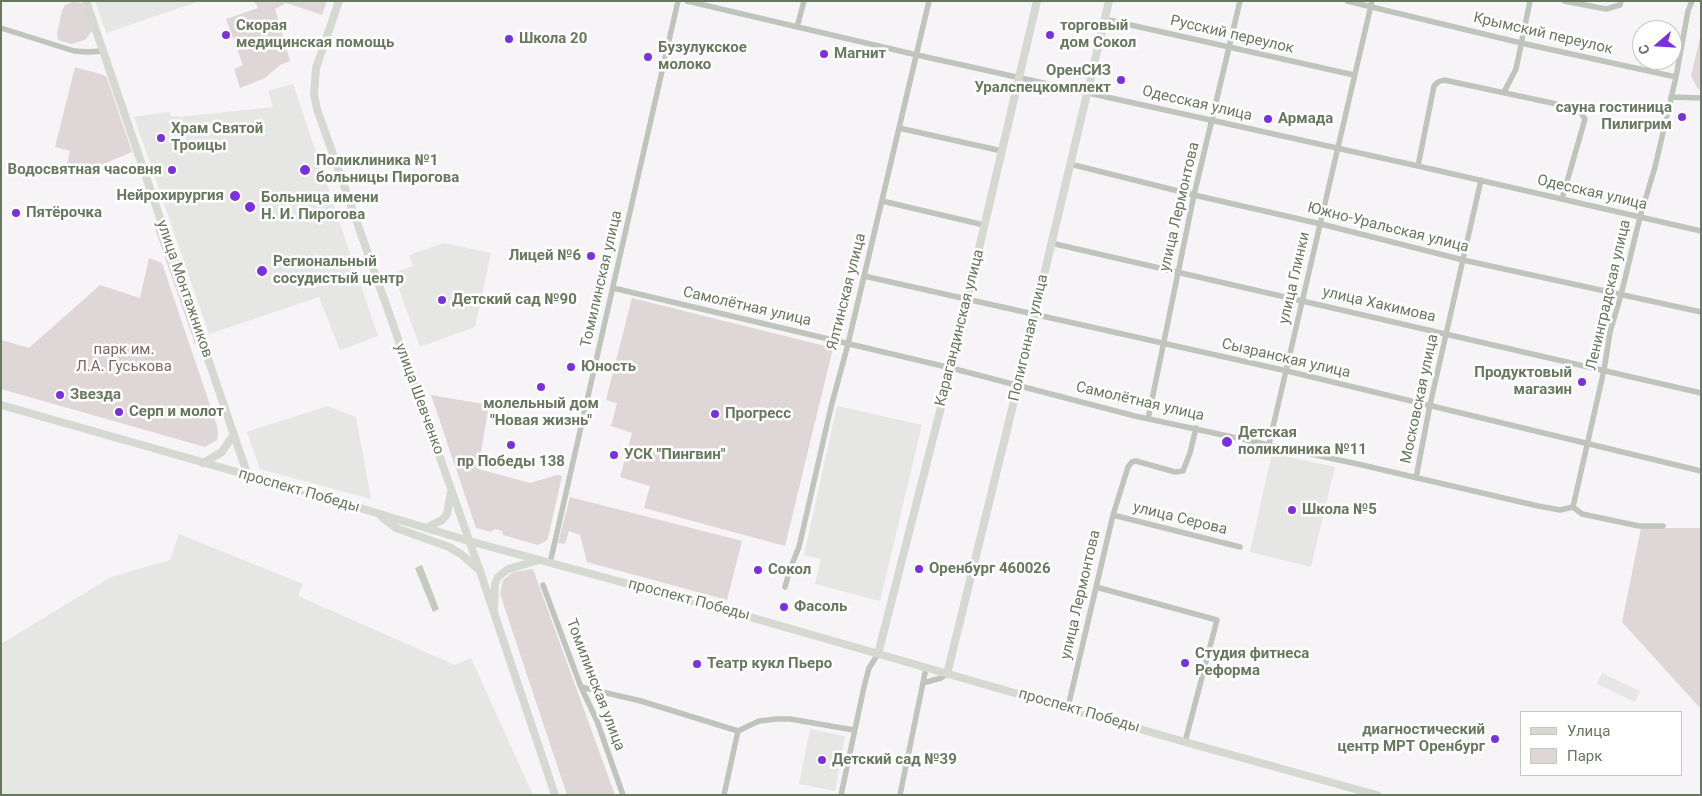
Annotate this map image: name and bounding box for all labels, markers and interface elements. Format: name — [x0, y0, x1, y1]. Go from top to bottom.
street label: Крымский переулок — [1471, 9, 1615, 59]
street label: Русский переулок — [1168, 12, 1296, 58]
place label: Скорая медицинская помощь — [236, 17, 394, 52]
place label: торговый дом Сокол — [1060, 17, 1136, 52]
north arrow — [1632, 20, 1682, 70]
marker: Скорая медицинская помощь — [220, 29, 232, 41]
marker: торговый дом Сокол — [1044, 29, 1056, 41]
place label: Школа 20 — [519, 30, 587, 48]
marker: Школа 20 — [503, 33, 515, 45]
place label: Бузулукское молоко — [658, 39, 747, 74]
text: С — [1635, 43, 1653, 57]
place label: Магнит — [834, 45, 886, 63]
marker: Магнит — [818, 48, 830, 60]
marker: Бузулукское молоко — [642, 51, 654, 63]
place label: ОренСИЗ Уралспецкомплект — [975, 62, 1111, 97]
marker: ОренСИЗ Уралспецкомплект — [1115, 74, 1127, 86]
street label: Одесская улица — [1140, 83, 1254, 125]
place label: сауна гостиница Пилигрим — [1556, 99, 1672, 134]
place label: Армада — [1278, 110, 1333, 128]
marker: сауна гостиница Пилигрим — [1676, 111, 1688, 123]
marker: Армада — [1262, 113, 1274, 125]
place label: Храм Святой Троицы — [171, 120, 263, 155]
marker: Храм Святой Троицы — [155, 132, 167, 144]
street label: улица Лермонтова — [1156, 140, 1204, 274]
place label: Поликлиника №1 больницы Пирогова — [316, 152, 459, 187]
place label: Водосвятная часовня — [8, 161, 162, 179]
marker: Поликлиника №1 больницы Пирогова — [298, 163, 312, 177]
marker: Водосвятная часовня — [166, 164, 178, 176]
street label: Одесская улица — [1535, 172, 1649, 214]
place label: Нейрохирургия — [116, 187, 224, 205]
marker: Нейрохирургия — [228, 189, 242, 203]
place label: Больница имени Н. И. Пирогова — [261, 189, 378, 224]
street label: Южно-Уральская улица — [1305, 199, 1471, 257]
marker: Больница имени Н. И. Пирогова — [243, 200, 257, 214]
place label: Пятёрочка — [26, 204, 102, 222]
marker: Пятёрочка — [10, 207, 22, 219]
street label: Томилинская улица — [578, 209, 626, 349]
street label: улица Монтажников — [152, 218, 216, 360]
street label: Ленинградская улица — [1583, 218, 1635, 372]
street label: улица Глинки — [1276, 230, 1314, 326]
street label: Ялтинская улица — [824, 232, 870, 352]
place label: Лицей №6 — [509, 247, 581, 265]
street label: Карагандинская улица — [932, 248, 988, 408]
marker: Лицей №6 — [585, 250, 597, 262]
place label: Региональный сосудистый центр — [273, 253, 404, 288]
marker: Региональный сосудистый центр — [255, 264, 269, 278]
street label: Полигонная улица — [1006, 273, 1052, 403]
street label: Самолётная улица — [681, 283, 813, 331]
street label: улица Хакимова — [1321, 283, 1437, 327]
place label: Детский сад №90 — [452, 291, 577, 309]
marker: Детский сад №90 — [436, 294, 448, 306]
street label: Московская улица — [1397, 333, 1443, 465]
street label: Сызранская улица — [1220, 335, 1352, 383]
park label: парк им. Л.А. Гуськова — [76, 341, 172, 376]
street label: улица Шевченко — [391, 341, 447, 457]
place label: Юность — [581, 358, 636, 376]
marker: Юность — [565, 361, 577, 373]
place label: Продуктовый магазин — [1474, 364, 1572, 399]
marker: Продуктовый магазин — [1576, 376, 1588, 388]
street label: Самолётная улица — [1074, 378, 1206, 426]
marker: молельный дом "Новая жизнь" — [535, 381, 547, 393]
place label: Звезда — [70, 386, 121, 404]
marker: Звезда — [54, 389, 66, 401]
place label: молельный дом "Новая жизнь" — [483, 395, 599, 430]
place label: Серп и молот — [129, 403, 224, 421]
place label: Прогресс — [725, 405, 791, 423]
marker: Серп и молот — [113, 406, 125, 418]
marker: Прогресс — [709, 408, 721, 420]
place label: Детская поликлиника №11 — [1238, 424, 1367, 459]
marker: Детская поликлиника №11 — [1220, 435, 1234, 449]
marker: пр Победы 138 — [505, 439, 517, 451]
place label: УСК "Пингвин" — [624, 446, 725, 464]
marker: УСК "Пингвин" — [608, 449, 620, 461]
place label: пр Победы 138 — [457, 453, 565, 471]
street label: проспект Победы — [236, 465, 362, 517]
street label: улица Серова — [1131, 499, 1229, 539]
place label: Школа №5 — [1302, 501, 1377, 519]
marker: Школа №5 — [1286, 504, 1298, 516]
street label: улица Лермонтова — [1057, 528, 1105, 662]
place label: Оренбург 460026 — [929, 560, 1051, 578]
place label: Сокол — [768, 561, 811, 579]
marker: Оренбург 460026 — [913, 563, 925, 575]
marker: Сокол — [752, 564, 764, 576]
street label: проспект Победы — [626, 575, 752, 625]
place label: Фасоль — [794, 598, 847, 616]
marker: Фасоль — [778, 601, 790, 613]
street label: Томилинская улица — [562, 617, 628, 753]
place label: Студия фитнеса Реформа — [1195, 645, 1309, 680]
place label: Театр кукл Пьеро — [707, 655, 832, 673]
marker: Студия фитнеса Реформа — [1179, 657, 1191, 669]
marker: Театр кукл Пьеро — [691, 658, 703, 670]
street label: проспект Победы — [1016, 685, 1142, 737]
legend — [1520, 711, 1682, 776]
place label: диагностический центр МРТ Оренбург — [1337, 721, 1485, 756]
text: Улица — [1567, 722, 1610, 740]
marker: диагностический центр МРТ Оренбург — [1489, 733, 1501, 745]
text: Парк — [1567, 747, 1602, 765]
place label: Детский сад №39 — [832, 751, 957, 769]
marker: Детский сад №39 — [816, 754, 828, 766]

